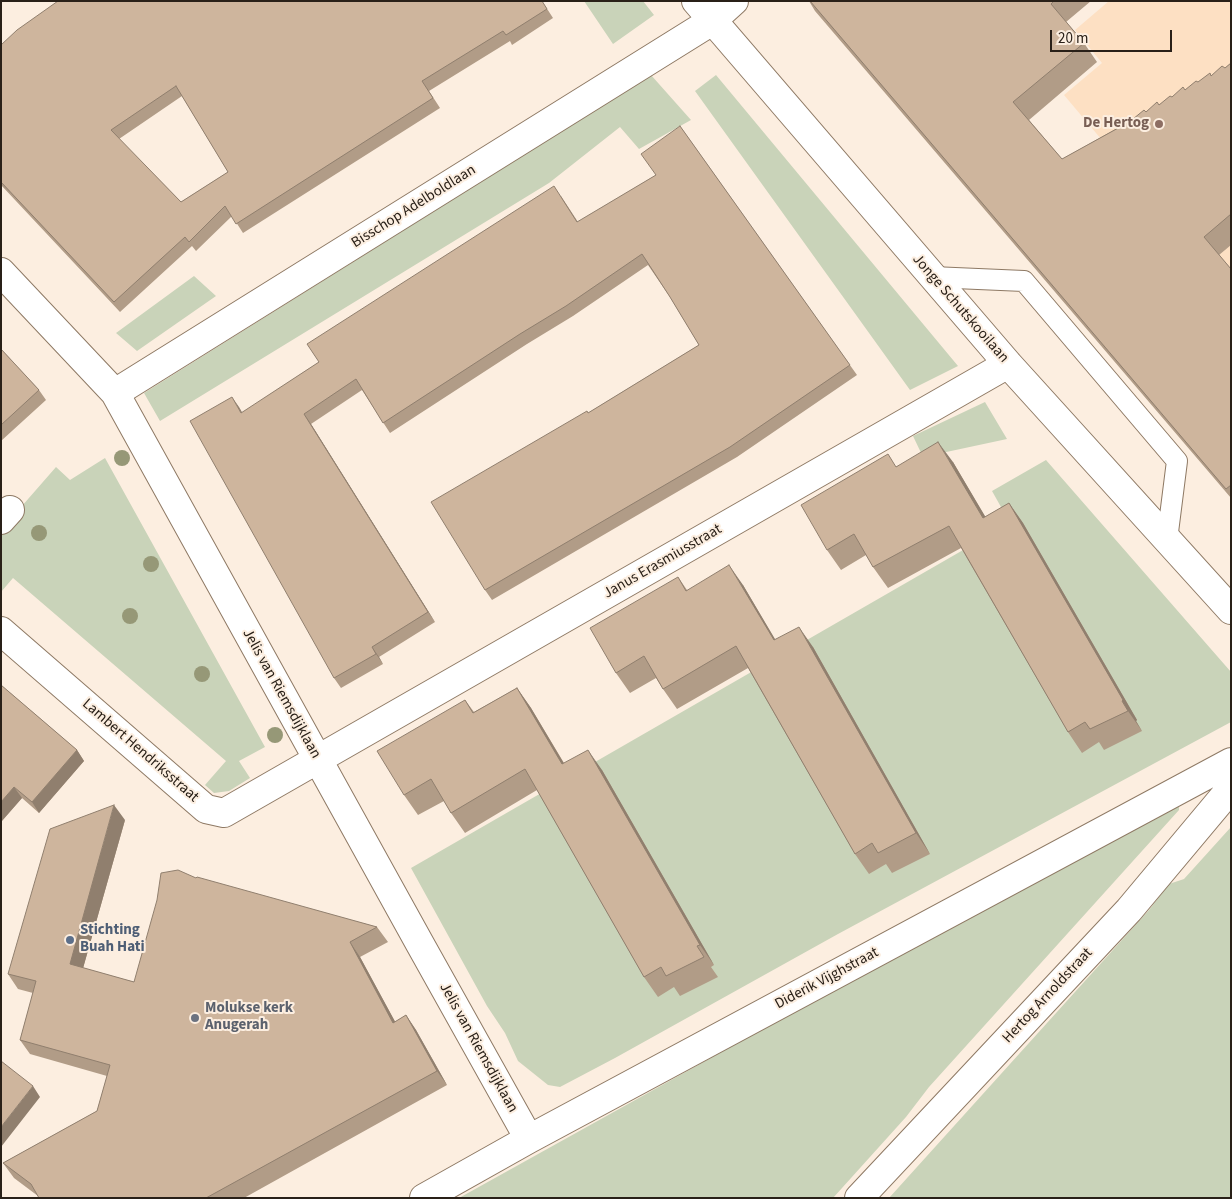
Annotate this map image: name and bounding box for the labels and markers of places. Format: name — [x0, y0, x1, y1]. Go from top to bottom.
place label: De Hertog — [1083, 115, 1149, 133]
marker: De Hertog — [1153, 118, 1165, 130]
place label: Stichting Buah Hati — [80, 922, 145, 957]
marker: Stichting Buah Hati — [64, 934, 76, 946]
place label: Molukse kerk Anugerah — [205, 1000, 293, 1035]
marker: Molukse kerk Anugerah — [189, 1012, 201, 1024]

